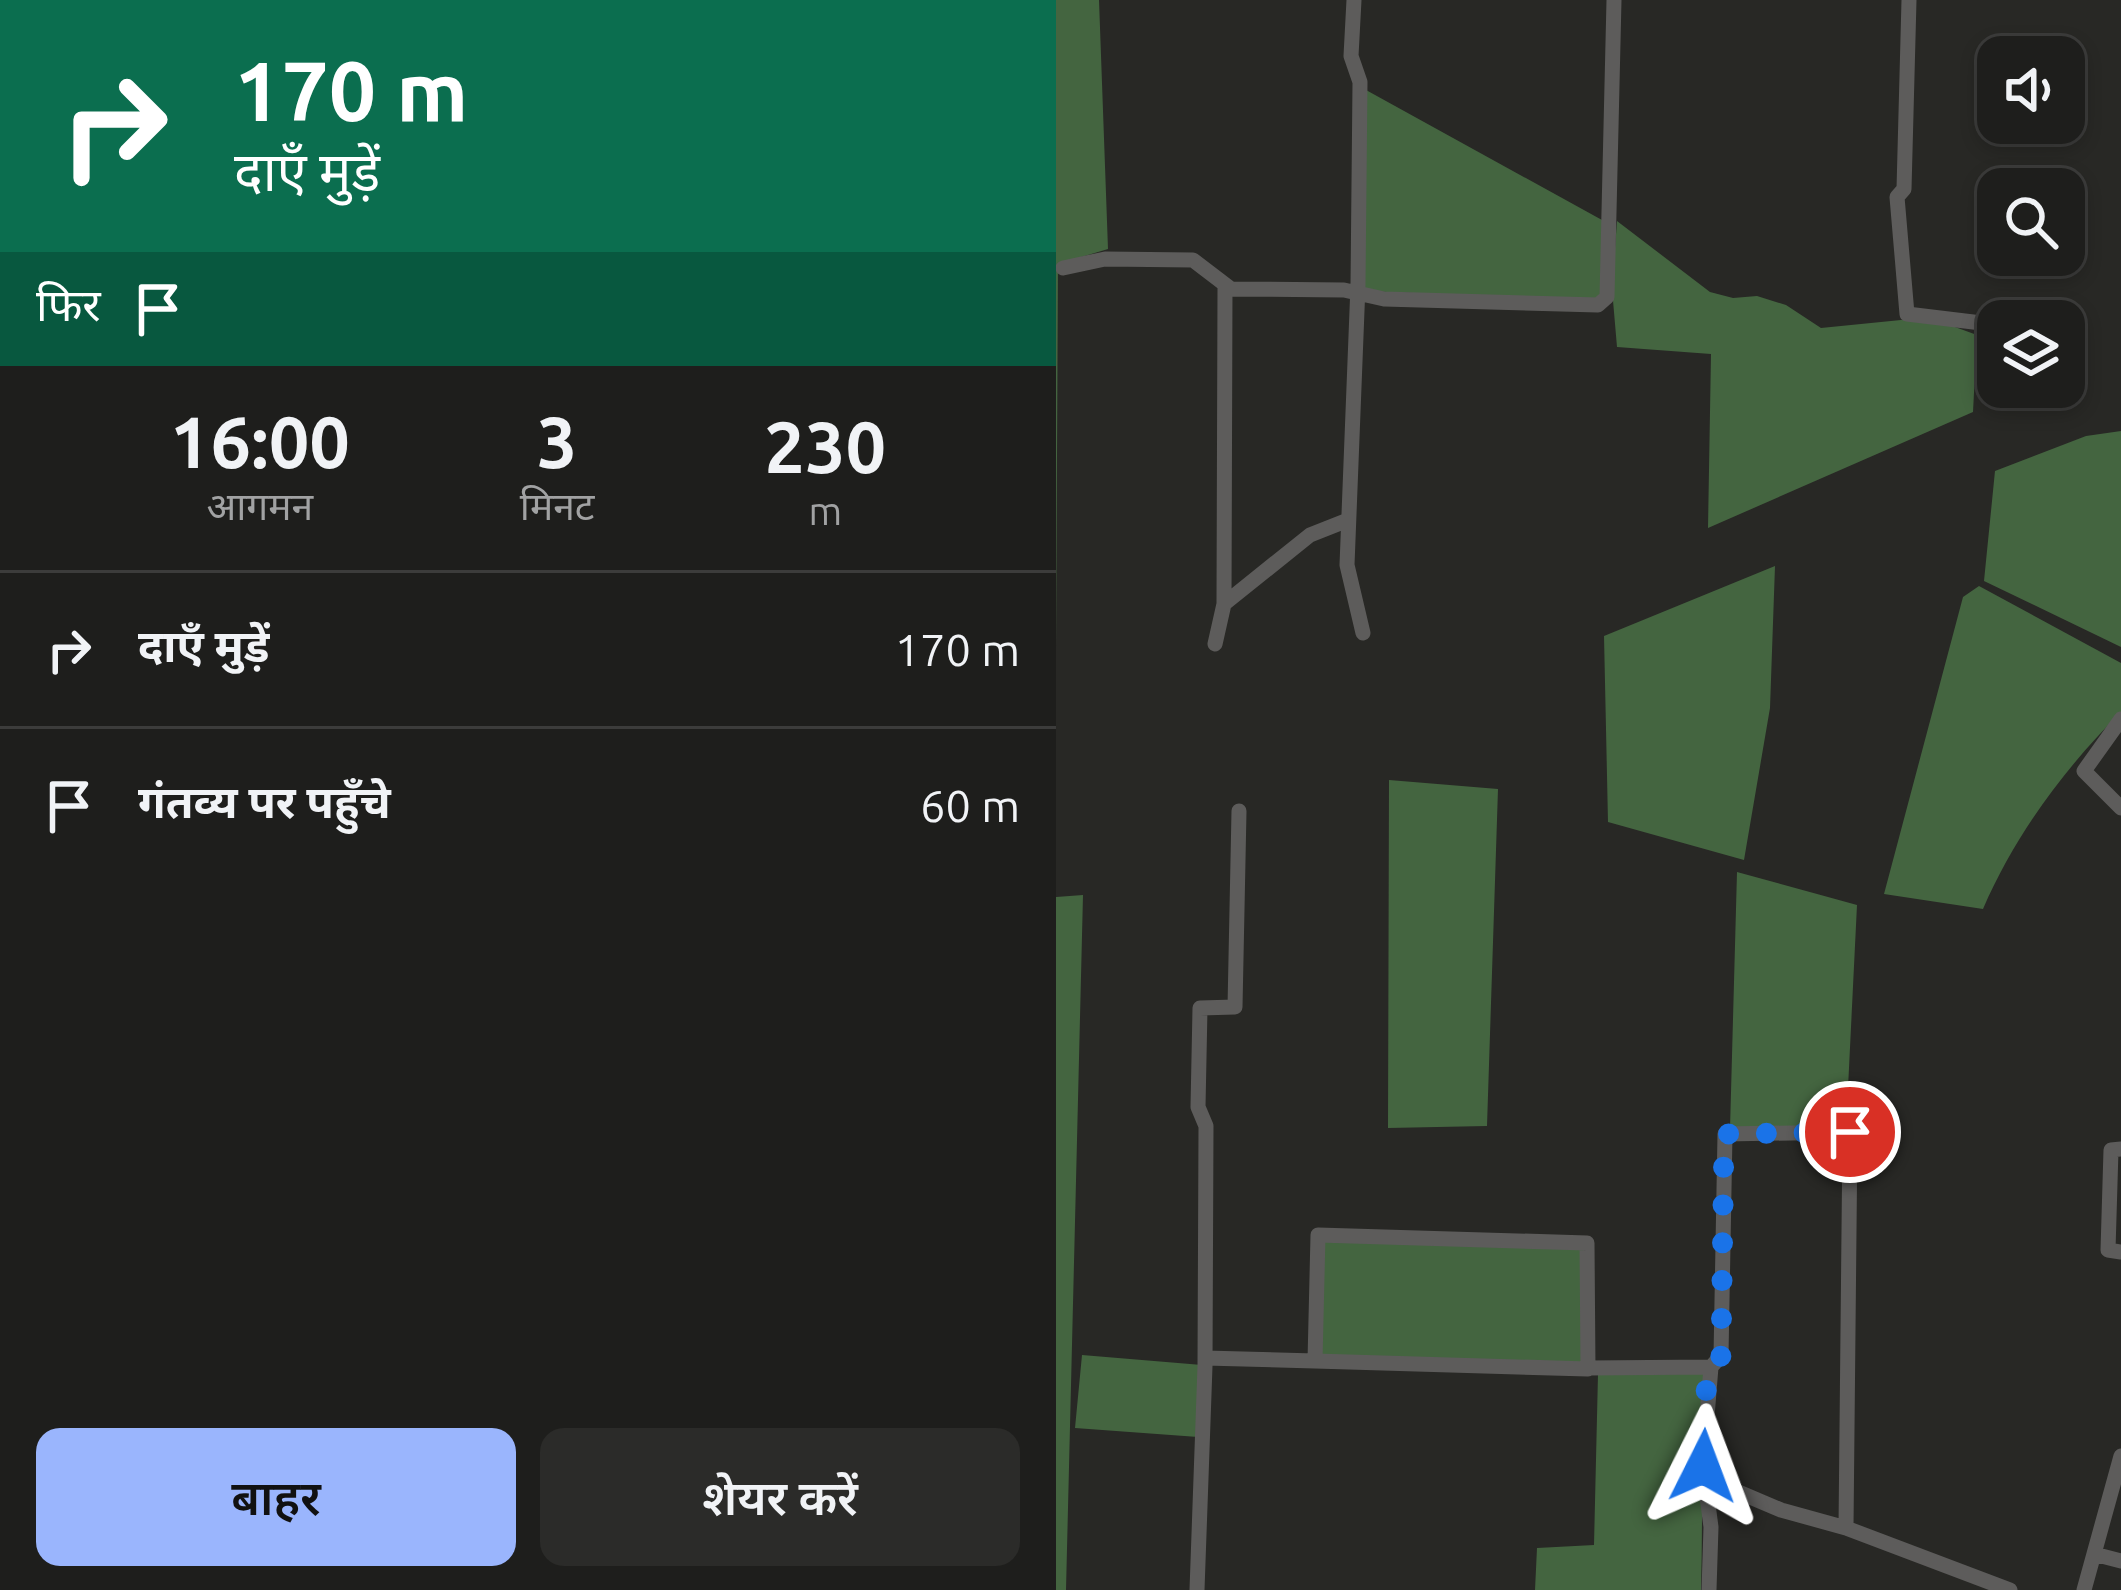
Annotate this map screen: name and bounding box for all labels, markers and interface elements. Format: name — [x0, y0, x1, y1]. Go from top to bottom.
map controls — [1977, 36, 2085, 408]
button: sound — [1977, 36, 2085, 144]
text: 170 m — [234, 43, 468, 137]
icon: right — [36, 48, 192, 204]
text: दाएँ मुड़ें — [234, 141, 380, 201]
button: search — [1977, 168, 2085, 276]
icon: arrive — [125, 276, 191, 342]
text: फिर — [36, 279, 101, 330]
button: layers — [1977, 300, 2085, 408]
text: 16:00 — [170, 401, 350, 482]
text: 3 — [537, 401, 577, 482]
text: 230 — [764, 406, 886, 487]
text: आगमन — [206, 484, 313, 527]
text: मिनट — [520, 484, 595, 527]
text: m — [808, 489, 842, 532]
icon: right — [36, 617, 102, 683]
text: दाएँ मुड़ें — [138, 620, 270, 671]
text: 170 m — [895, 624, 1020, 675]
icon: arrive — [36, 773, 102, 839]
text: गंतव्य पर पहुँचे — [138, 776, 391, 827]
text: 60 m — [920, 780, 1020, 831]
pin — [1799, 1081, 1901, 1183]
icon: arrive — [1817, 1099, 1883, 1165]
position arrow — [1640, 1403, 1766, 1529]
button: बाहर — [36, 1428, 516, 1566]
button: शेयर करें — [540, 1428, 1020, 1566]

